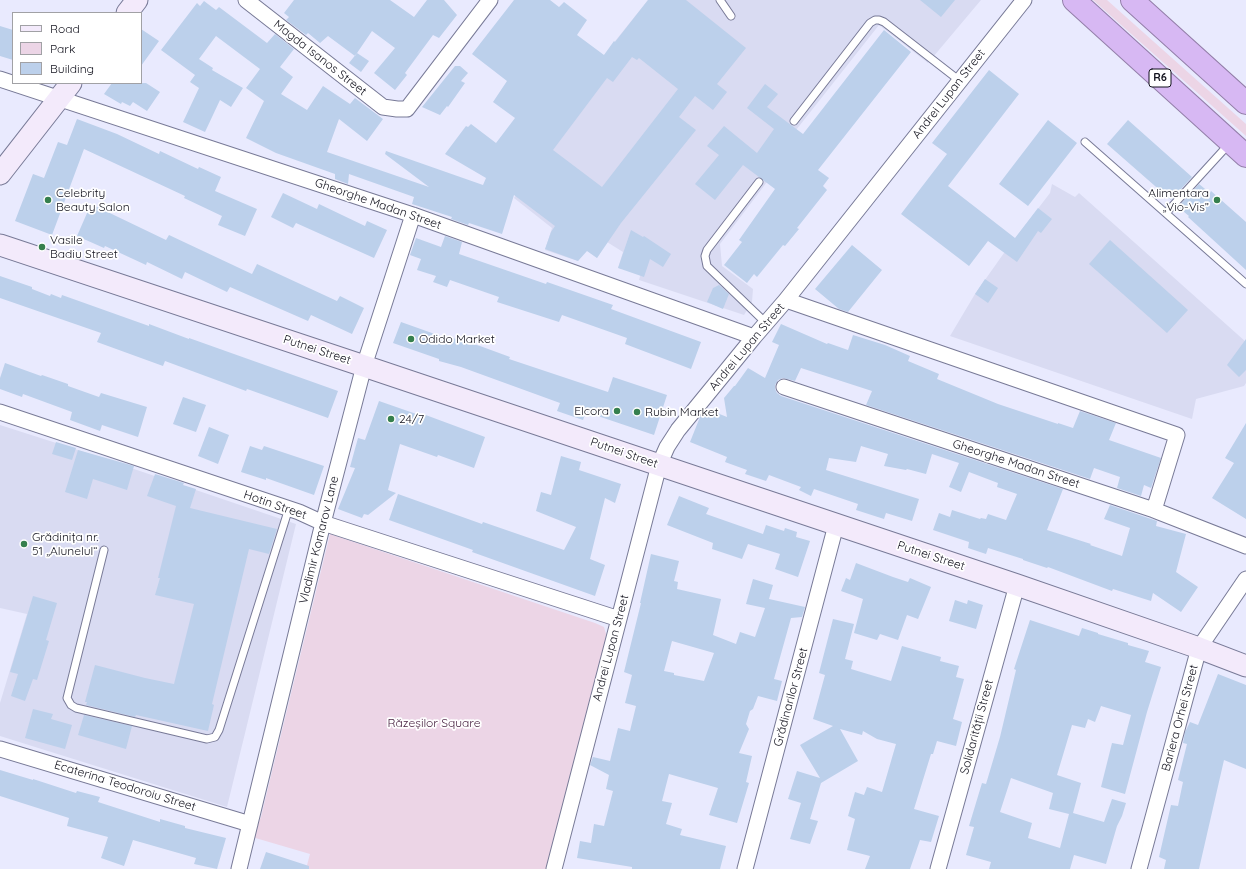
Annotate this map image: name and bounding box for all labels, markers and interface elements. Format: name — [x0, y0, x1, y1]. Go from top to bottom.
legend — [12, 12, 142, 84]
street label: Magda Isanos Street — [271, 17, 369, 99]
text: Road — [50, 21, 80, 36]
text: Park — [50, 41, 75, 56]
street label: Andrei Lupan Street — [910, 46, 988, 142]
text: Building — [50, 61, 94, 76]
road number: R6 — [1149, 69, 1171, 87]
street label: Gheorghe Madan Street — [313, 176, 443, 232]
place label: Celebrity Beauty Salon — [56, 186, 130, 214]
place label: Alimentara „Vio-Vis” — [1148, 186, 1209, 214]
marker: Celebrity Beauty Salon — [43, 195, 53, 205]
marker: Alimentara „Vio-Vis” — [1212, 195, 1222, 205]
place label: Vasile Badiu Street — [50, 233, 118, 261]
marker: Vasile Badiu Street — [37, 242, 47, 252]
street label: Andrei Lupan Street — [706, 300, 788, 394]
street label: Putnei Street — [281, 332, 353, 368]
place label: Odido Market — [419, 332, 495, 346]
marker: Odido Market — [406, 334, 416, 344]
place label: Elcora — [574, 404, 609, 418]
place label: Rubin Market — [645, 405, 719, 419]
marker: Elcora — [612, 406, 622, 416]
marker: Rubin Market — [632, 407, 642, 417]
place label: 24/7 — [399, 412, 424, 426]
marker: 24/7 — [386, 414, 396, 424]
street label: Putnei Street — [588, 435, 660, 471]
street label: Gheorghe Madan Street — [951, 437, 1081, 491]
street label: Vladimir Komarov Lane — [296, 475, 342, 605]
street label: Hotin Street — [242, 488, 308, 522]
place label: Grădinița nr. 51 „Alunelul“ — [32, 530, 99, 558]
street label: Putnei Street — [895, 538, 967, 574]
marker: Grădinița nr. 51 „Alunelul“ — [19, 539, 29, 549]
street label: Andrei Lupan Street — [590, 593, 632, 703]
street label: Grădinarilor Street — [771, 646, 811, 748]
street label: Bariera Orhei Street — [1159, 663, 1201, 773]
street label: Solidarității Street — [957, 678, 997, 776]
park label: Răzeșilor Square — [388, 716, 480, 730]
street label: Ecaterina Teodoroiu Street — [53, 758, 197, 814]

